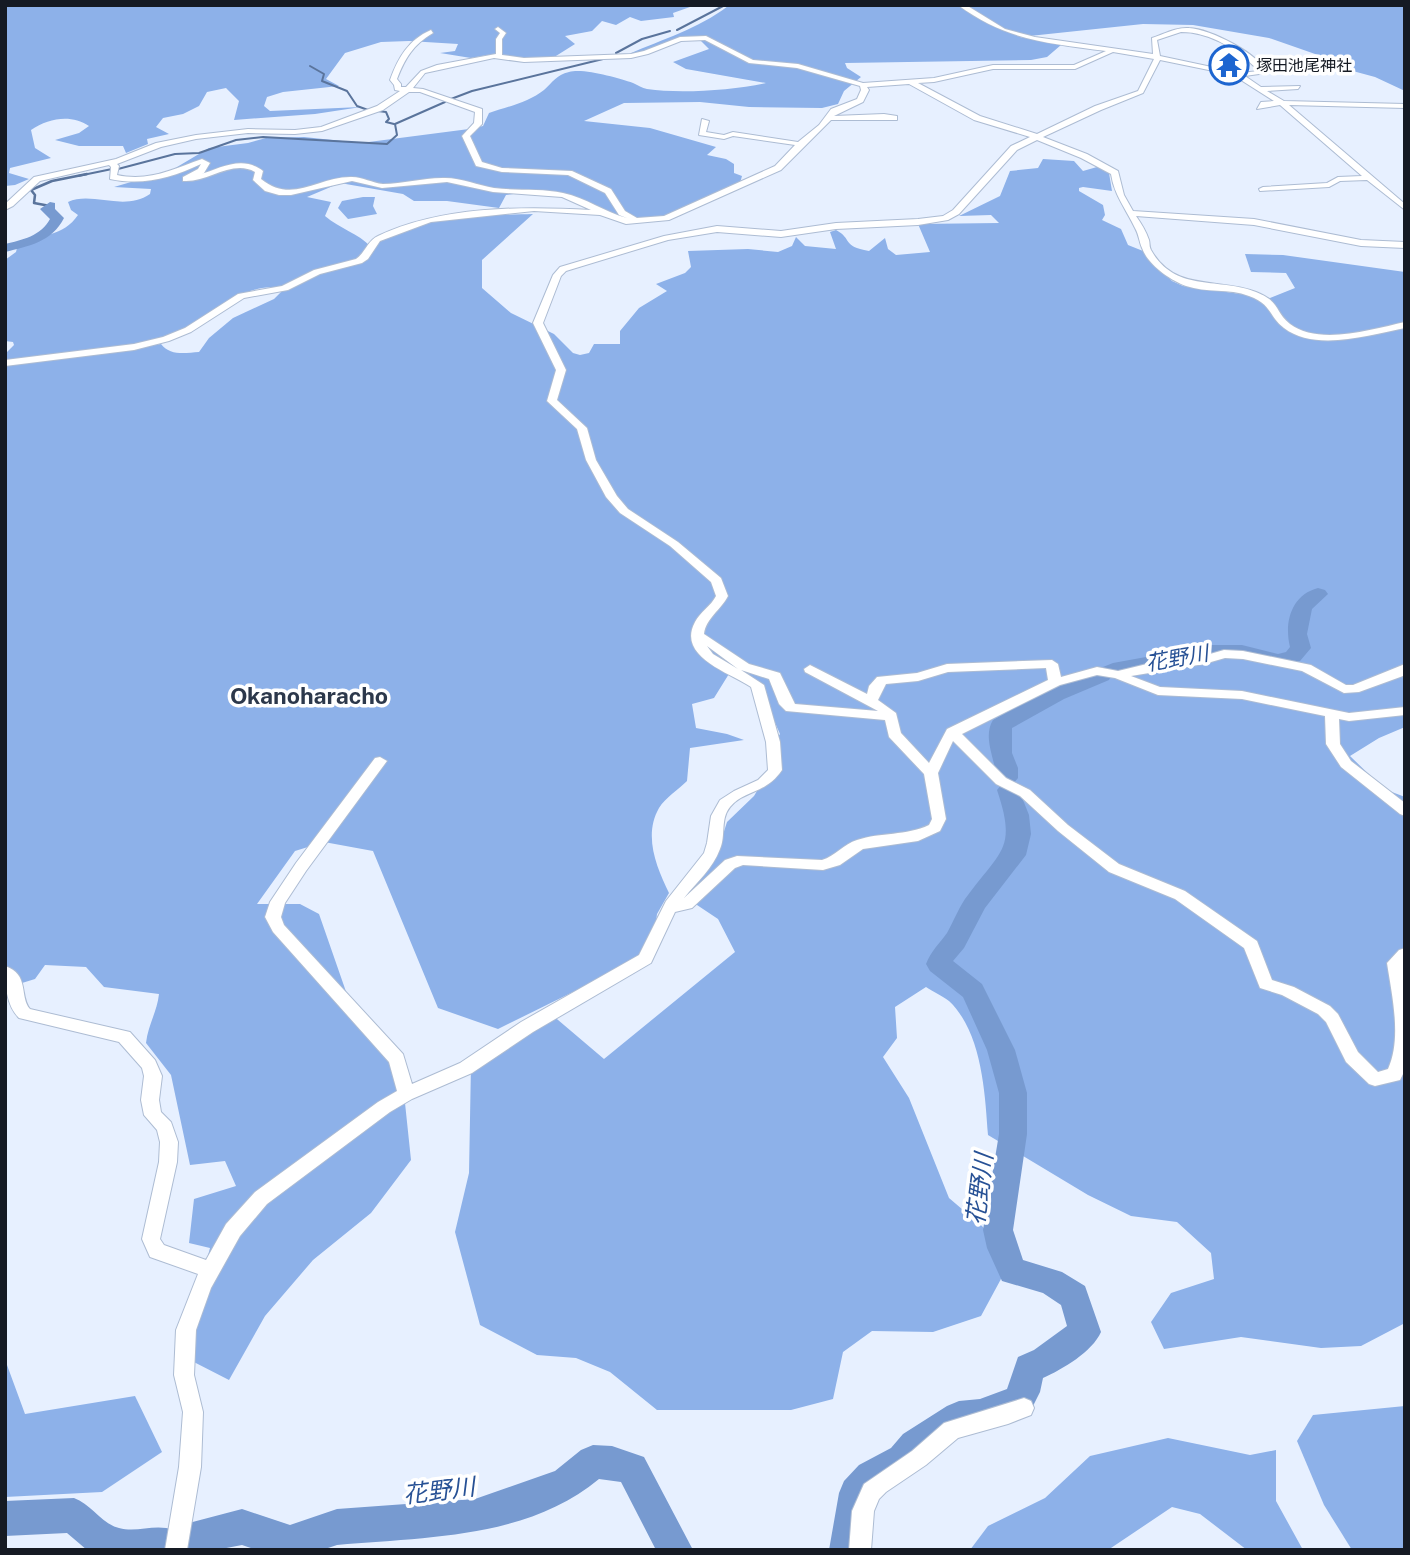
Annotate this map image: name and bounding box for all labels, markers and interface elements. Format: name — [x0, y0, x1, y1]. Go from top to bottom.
temple icon: 塚田池尾神社 — [1208, 44, 1250, 86]
place label: 塚田池尾神社 — [1256, 56, 1352, 75]
water label: 花野川 — [1144, 640, 1212, 676]
district label: Okanoharacho — [230, 682, 388, 709]
water label: 花野川 — [961, 1149, 998, 1226]
water label: 花野川 — [402, 1471, 479, 1508]

